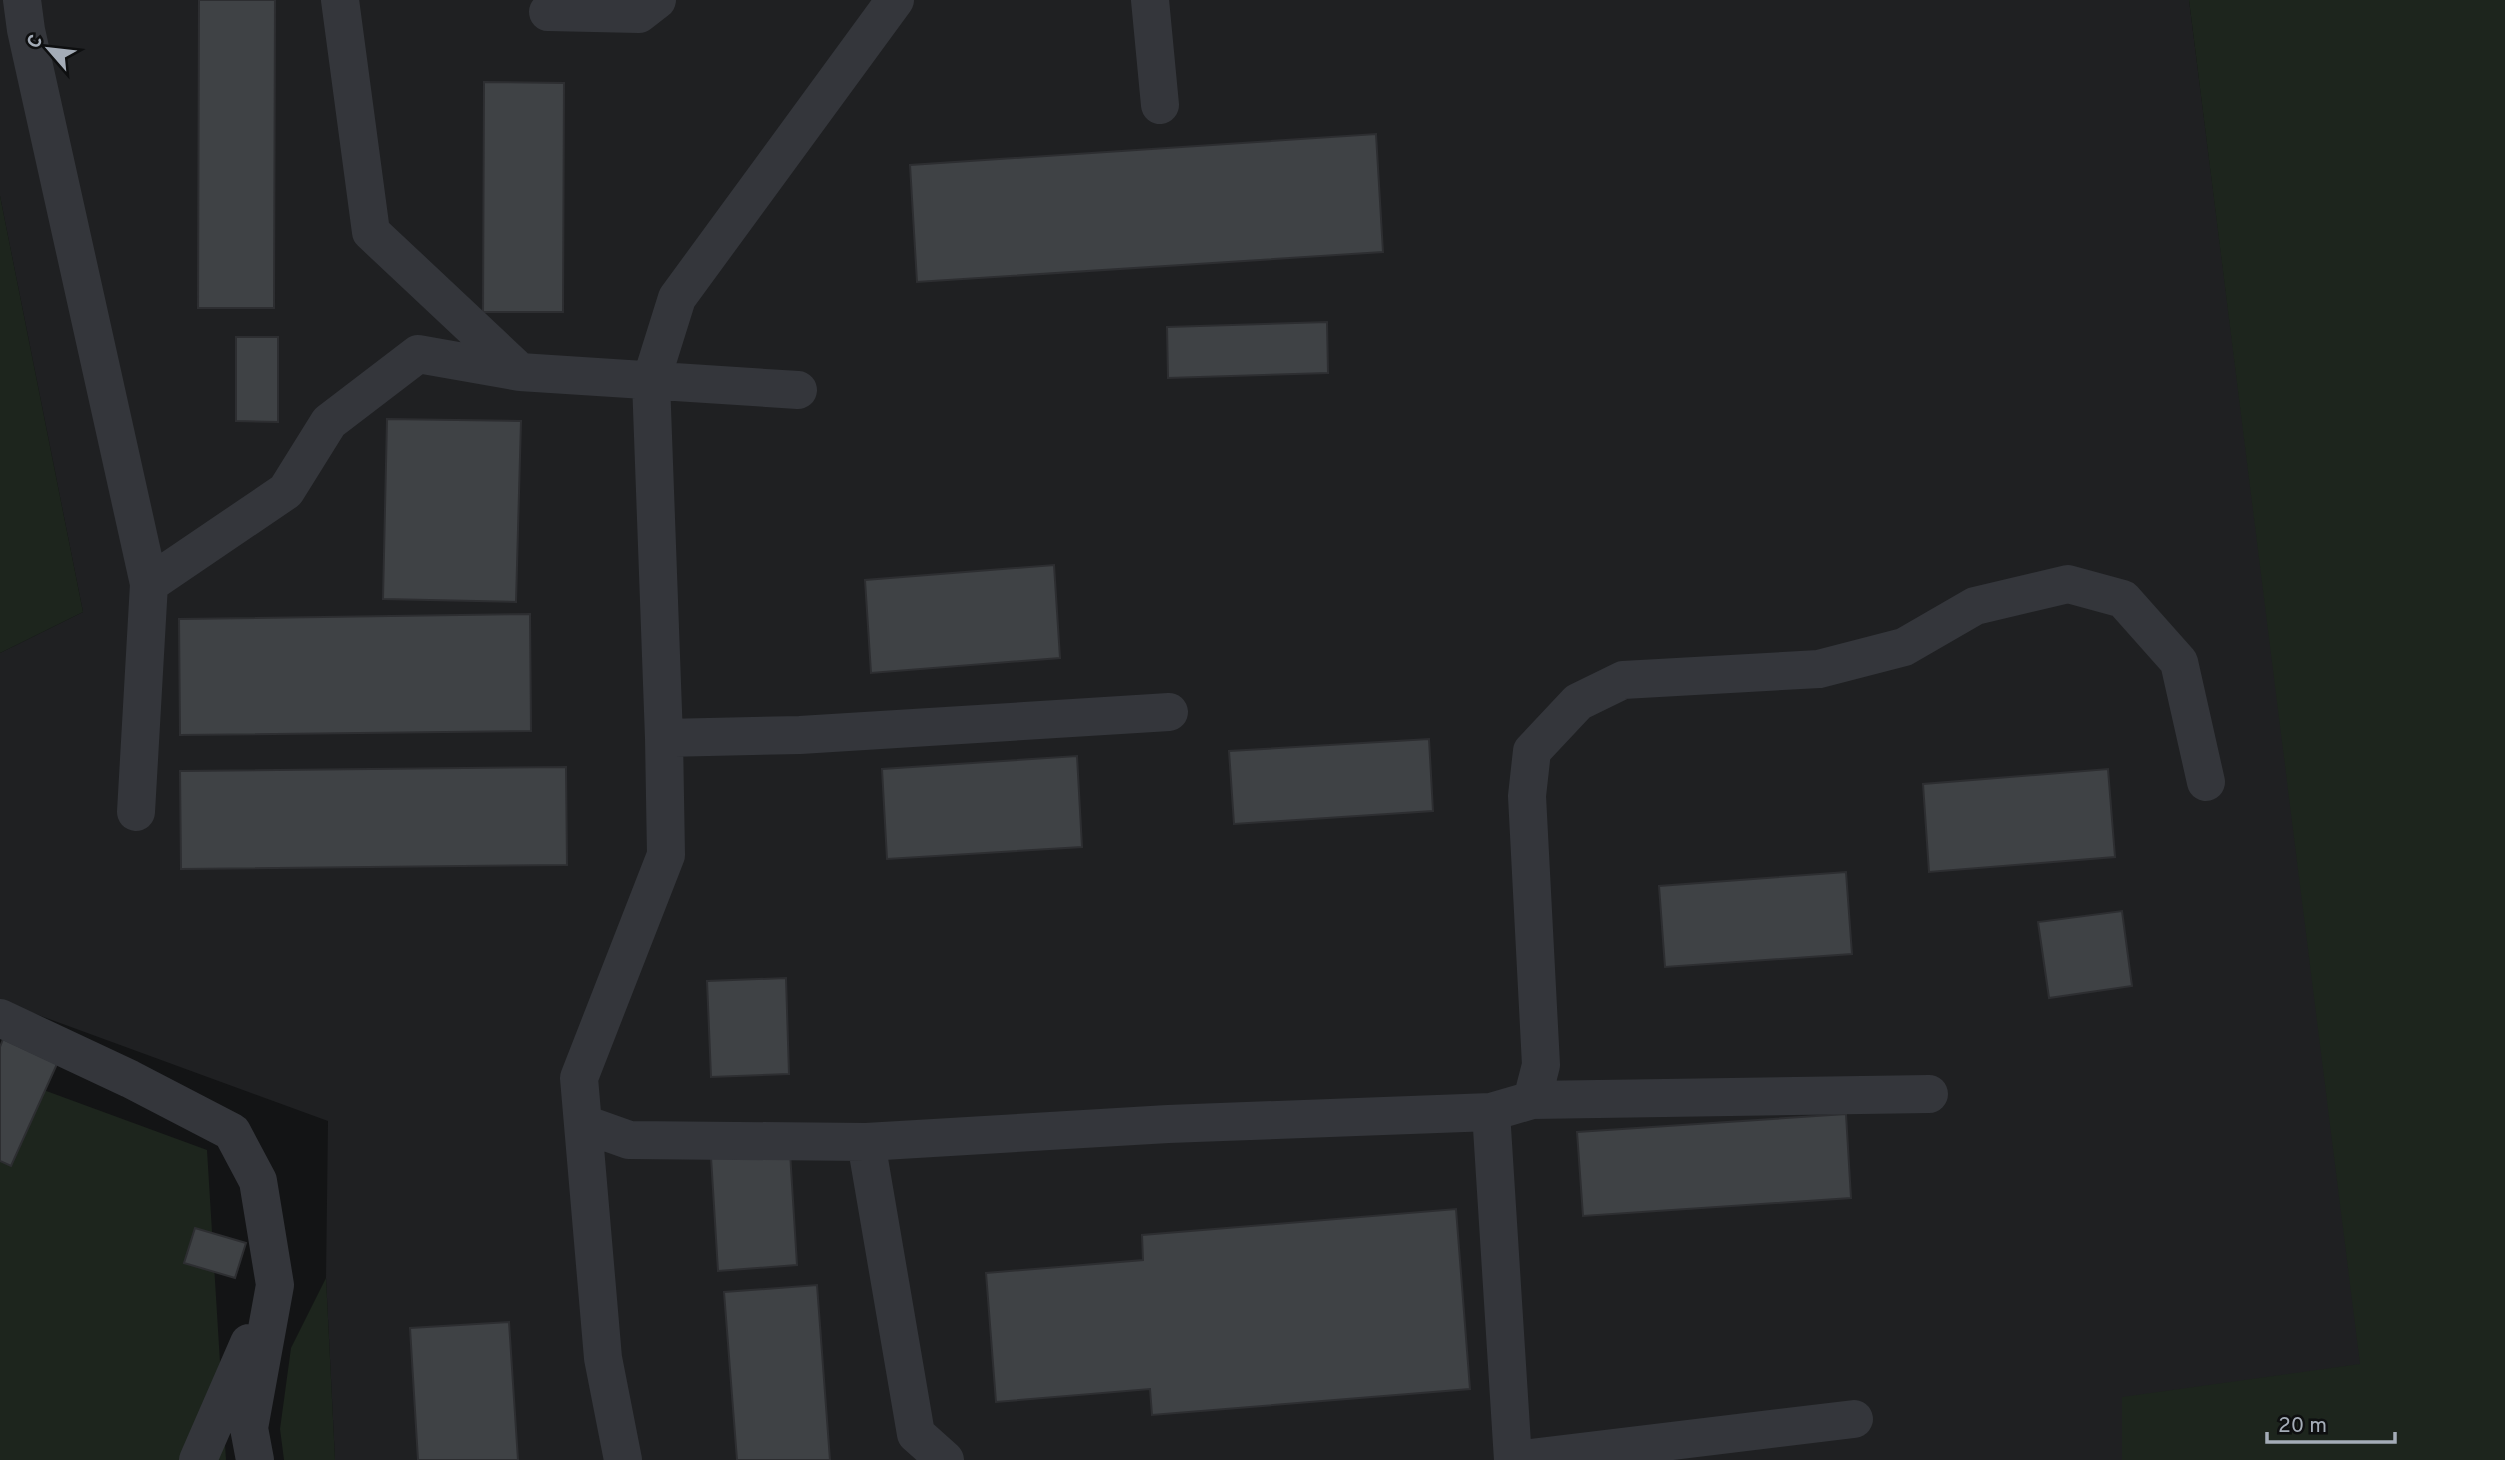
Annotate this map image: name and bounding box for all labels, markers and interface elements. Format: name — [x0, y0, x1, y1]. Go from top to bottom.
north arrow — [14, 14, 84, 84]
text: С — [22, 31, 49, 53]
scale bar — [2267, 1400, 2395, 1444]
text: 20 m — [2278, 1413, 2327, 1440]

